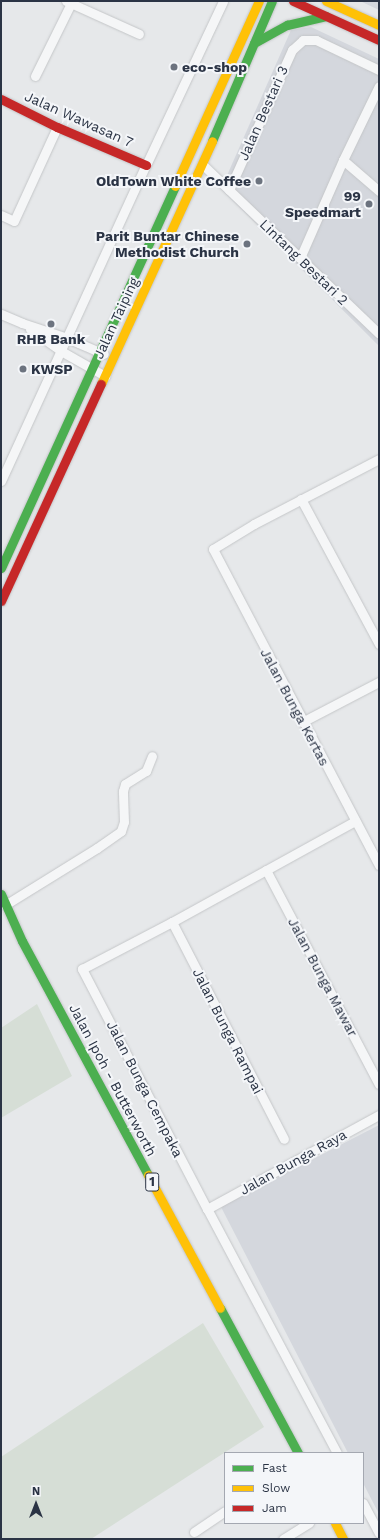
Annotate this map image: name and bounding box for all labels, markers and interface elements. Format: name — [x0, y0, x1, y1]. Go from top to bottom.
place label: eco-shop — [182, 59, 247, 75]
marker: eco-shop — [169, 62, 179, 72]
street label: Jalan Bestari 3 — [235, 63, 291, 163]
street label: Jalan Wawasan 7 — [22, 87, 136, 151]
place label: OldTown White Coffee — [96, 173, 251, 189]
marker: OldTown White Coffee — [254, 176, 264, 186]
place label: 99 Speedmart — [285, 188, 361, 220]
marker: 99 Speedmart — [364, 199, 374, 209]
street label: Lintang Bestari 2 — [256, 216, 352, 308]
place label: Parit Buntar Chinese Methodist Church — [95, 228, 239, 260]
marker: Parit Buntar Chinese Methodist Church — [242, 239, 252, 249]
street label: Jalan Taiping — [90, 274, 142, 362]
marker: RHB Bank — [46, 319, 56, 329]
place label: RHB Bank — [17, 331, 85, 347]
place label: KWSP — [31, 361, 73, 377]
marker: KWSP — [18, 364, 28, 374]
street label: Jalan Bunga Kertas — [257, 645, 333, 769]
street label: Jalan Bunga Mawar — [284, 914, 362, 1040]
street label: Jalan Bunga Rampai — [189, 965, 267, 1097]
street label: Jalan Ipoh - Butterworth — [66, 1001, 160, 1159]
street label: Jalan Bunga Cempaka — [103, 1018, 187, 1160]
street label: Jalan Bunga Raya — [237, 1126, 349, 1198]
road number: 1 — [145, 1171, 159, 1193]
legend — [224, 1452, 364, 1524]
text: Fast — [262, 1461, 287, 1475]
text: Slow — [262, 1481, 290, 1495]
north arrow — [16, 1484, 56, 1524]
text: N — [32, 1485, 40, 1498]
text: Jam — [262, 1501, 287, 1515]

